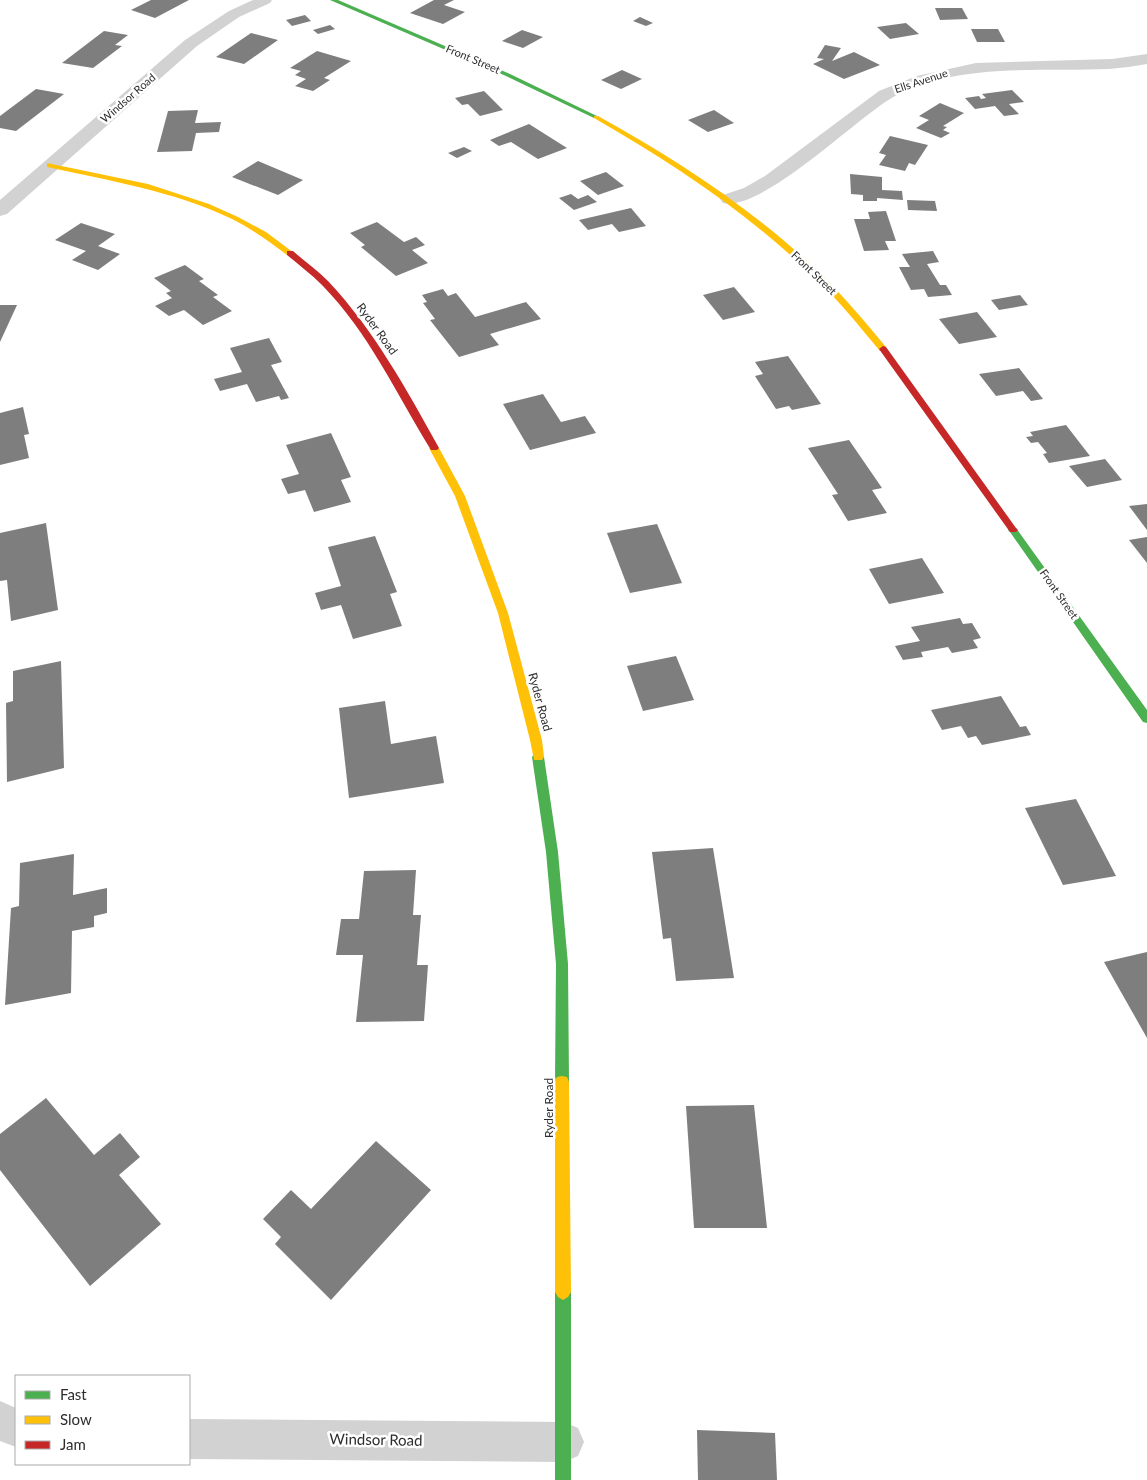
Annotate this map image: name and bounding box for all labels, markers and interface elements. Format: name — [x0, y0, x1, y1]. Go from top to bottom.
street label: Front Street — [444, 41, 502, 76]
street label: Ells Avenue — [893, 66, 949, 95]
street label: Windsor Road — [98, 70, 158, 125]
street label: Front Street — [789, 248, 840, 297]
street label: Ryder Road — [354, 300, 401, 357]
street label: Front Street — [1038, 566, 1081, 621]
street label: Ryder Road — [525, 671, 556, 733]
street label: Ryder Road — [541, 1078, 556, 1138]
legend — [15, 1375, 190, 1465]
text: Fast — [60, 1385, 87, 1403]
text: Slow — [60, 1410, 92, 1428]
street label: Windsor Road — [329, 1429, 423, 1449]
text: Jam — [60, 1435, 86, 1453]

